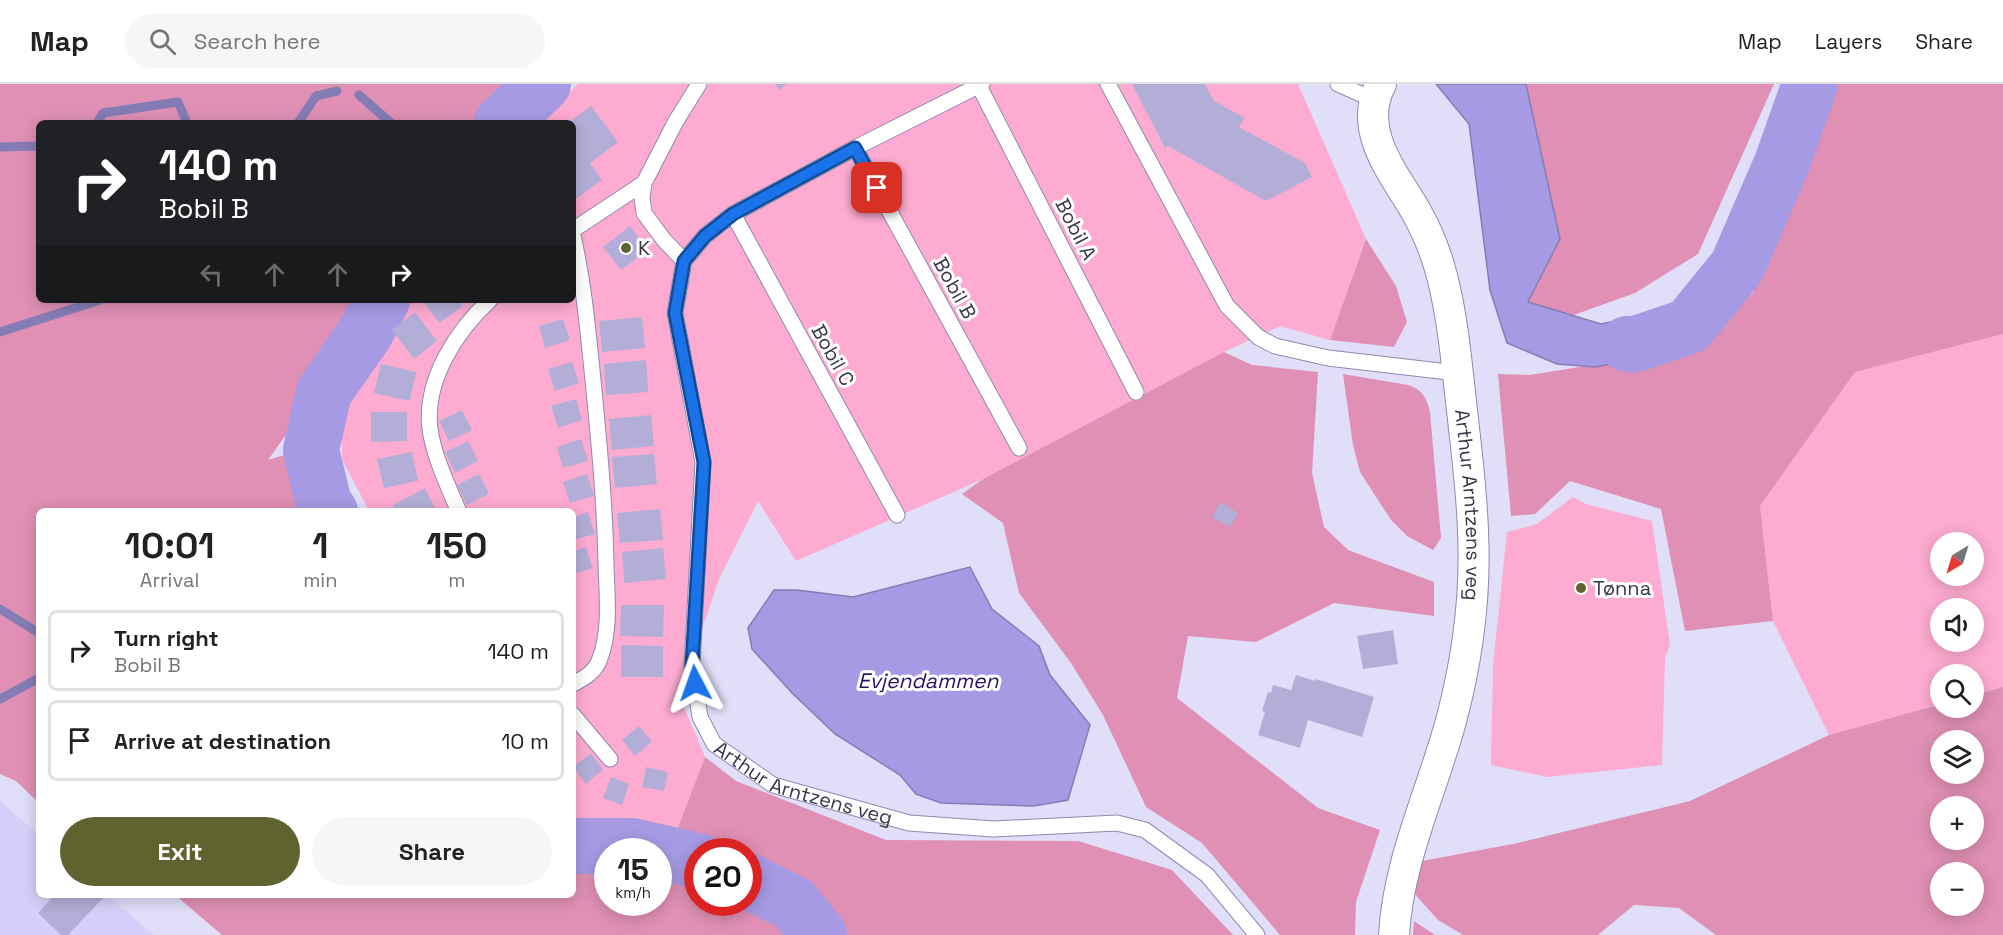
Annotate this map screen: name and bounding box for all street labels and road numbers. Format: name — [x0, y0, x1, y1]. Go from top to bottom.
street label: Bobil A — [1049, 194, 1103, 265]
street label: Bobil B — [927, 253, 983, 323]
street label: Bobil C — [806, 320, 860, 390]
street label: Arthur Arntzens veg — [1449, 408, 1487, 602]
street label: Arthur Arntzens veg — [709, 735, 895, 831]

